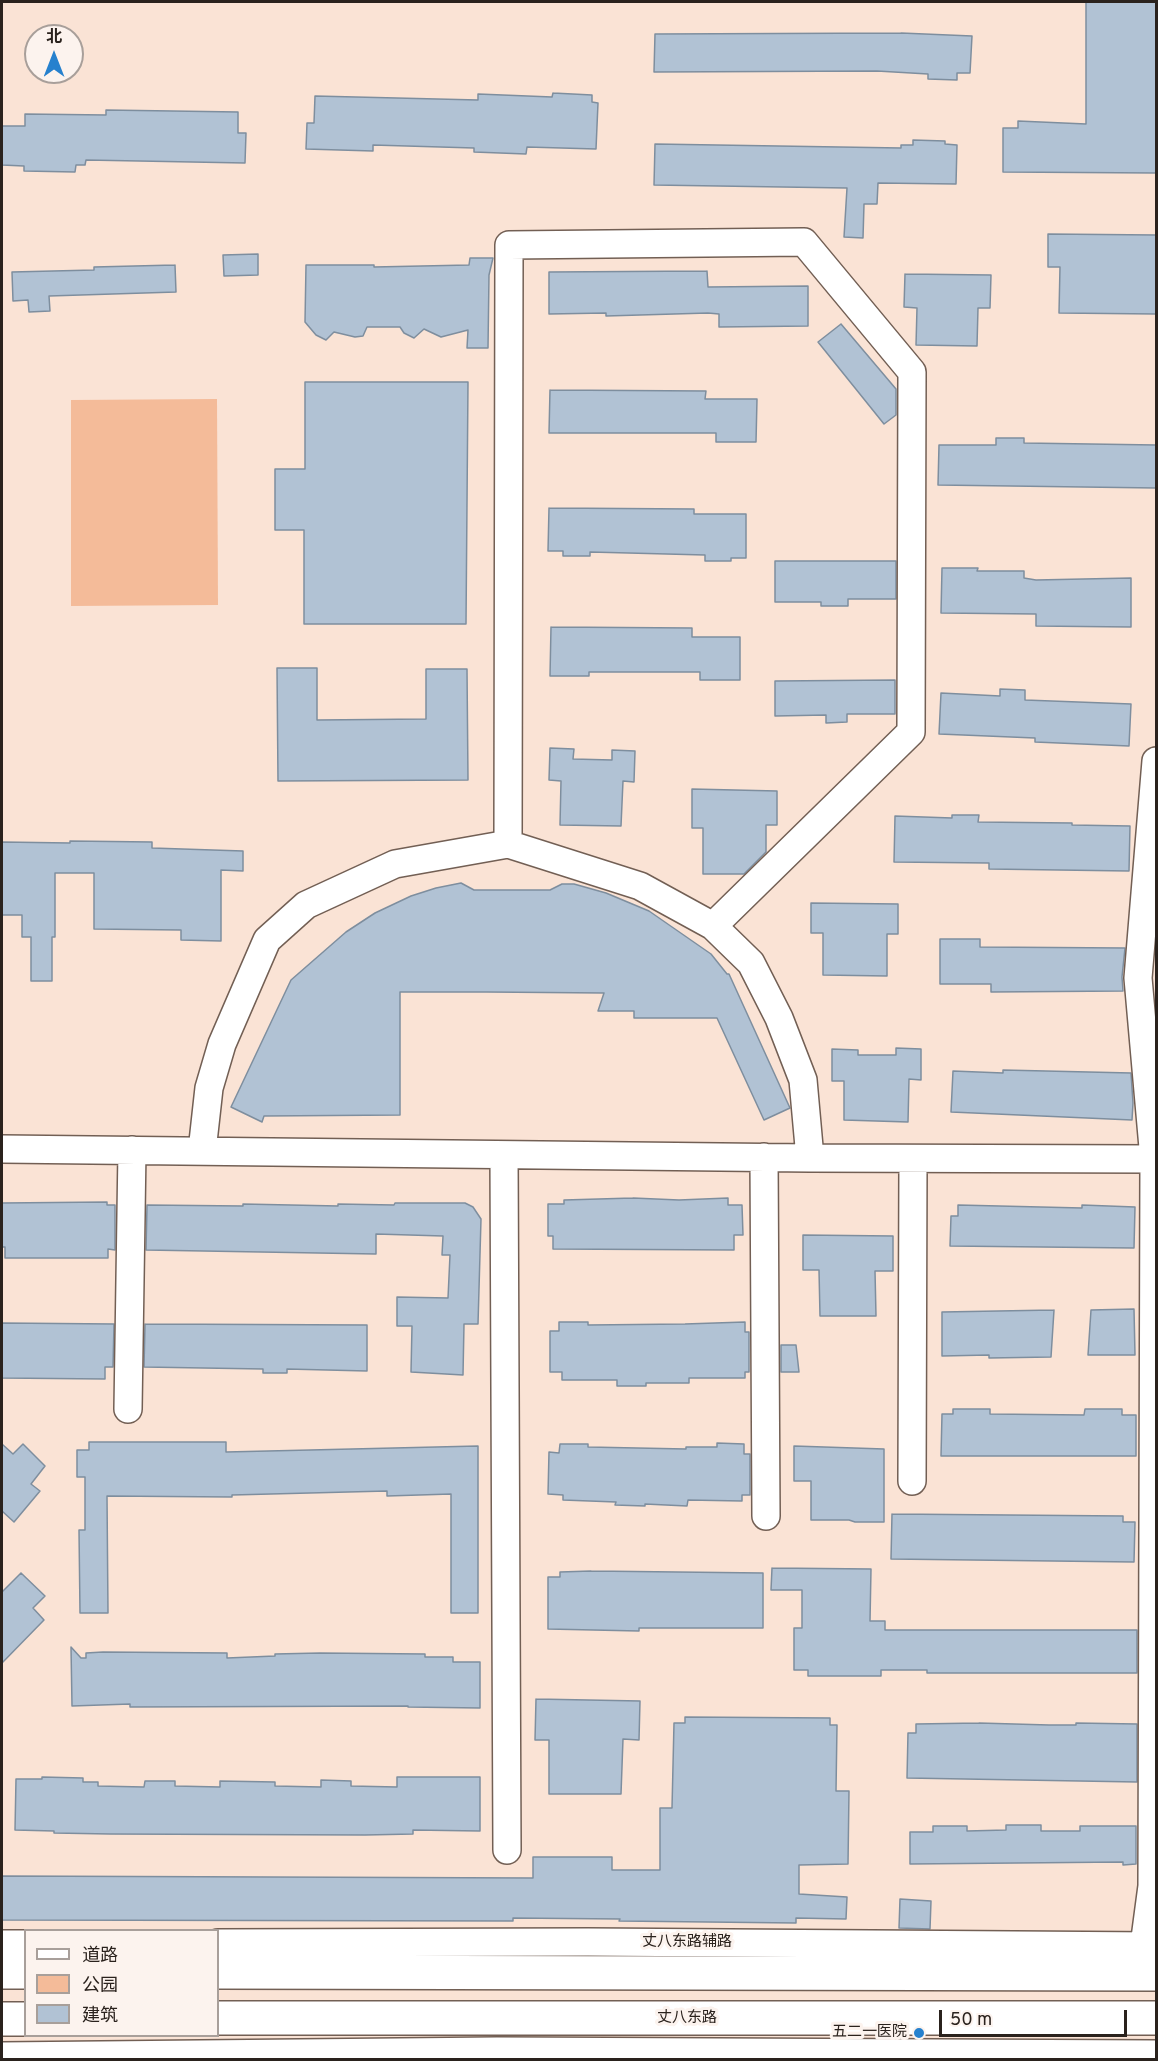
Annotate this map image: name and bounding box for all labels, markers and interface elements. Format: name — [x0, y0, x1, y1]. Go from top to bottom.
north arrow — [24, 24, 84, 84]
text: 北 — [46, 28, 62, 48]
legend — [24, 1929, 219, 2037]
street label: 丈八东路辅路 — [642, 1934, 732, 1952]
text: 道路 — [82, 1945, 118, 1968]
text: 公园 — [82, 1975, 118, 1998]
scale bar — [942, 1998, 1130, 2036]
text: 建筑 — [82, 2005, 118, 2028]
text: 50 m — [950, 2009, 992, 2032]
street label: 丈八东路 — [657, 2010, 717, 2028]
place label: 五二一医院 — [832, 2024, 907, 2042]
marker: 五二一医院 — [912, 2026, 926, 2040]

